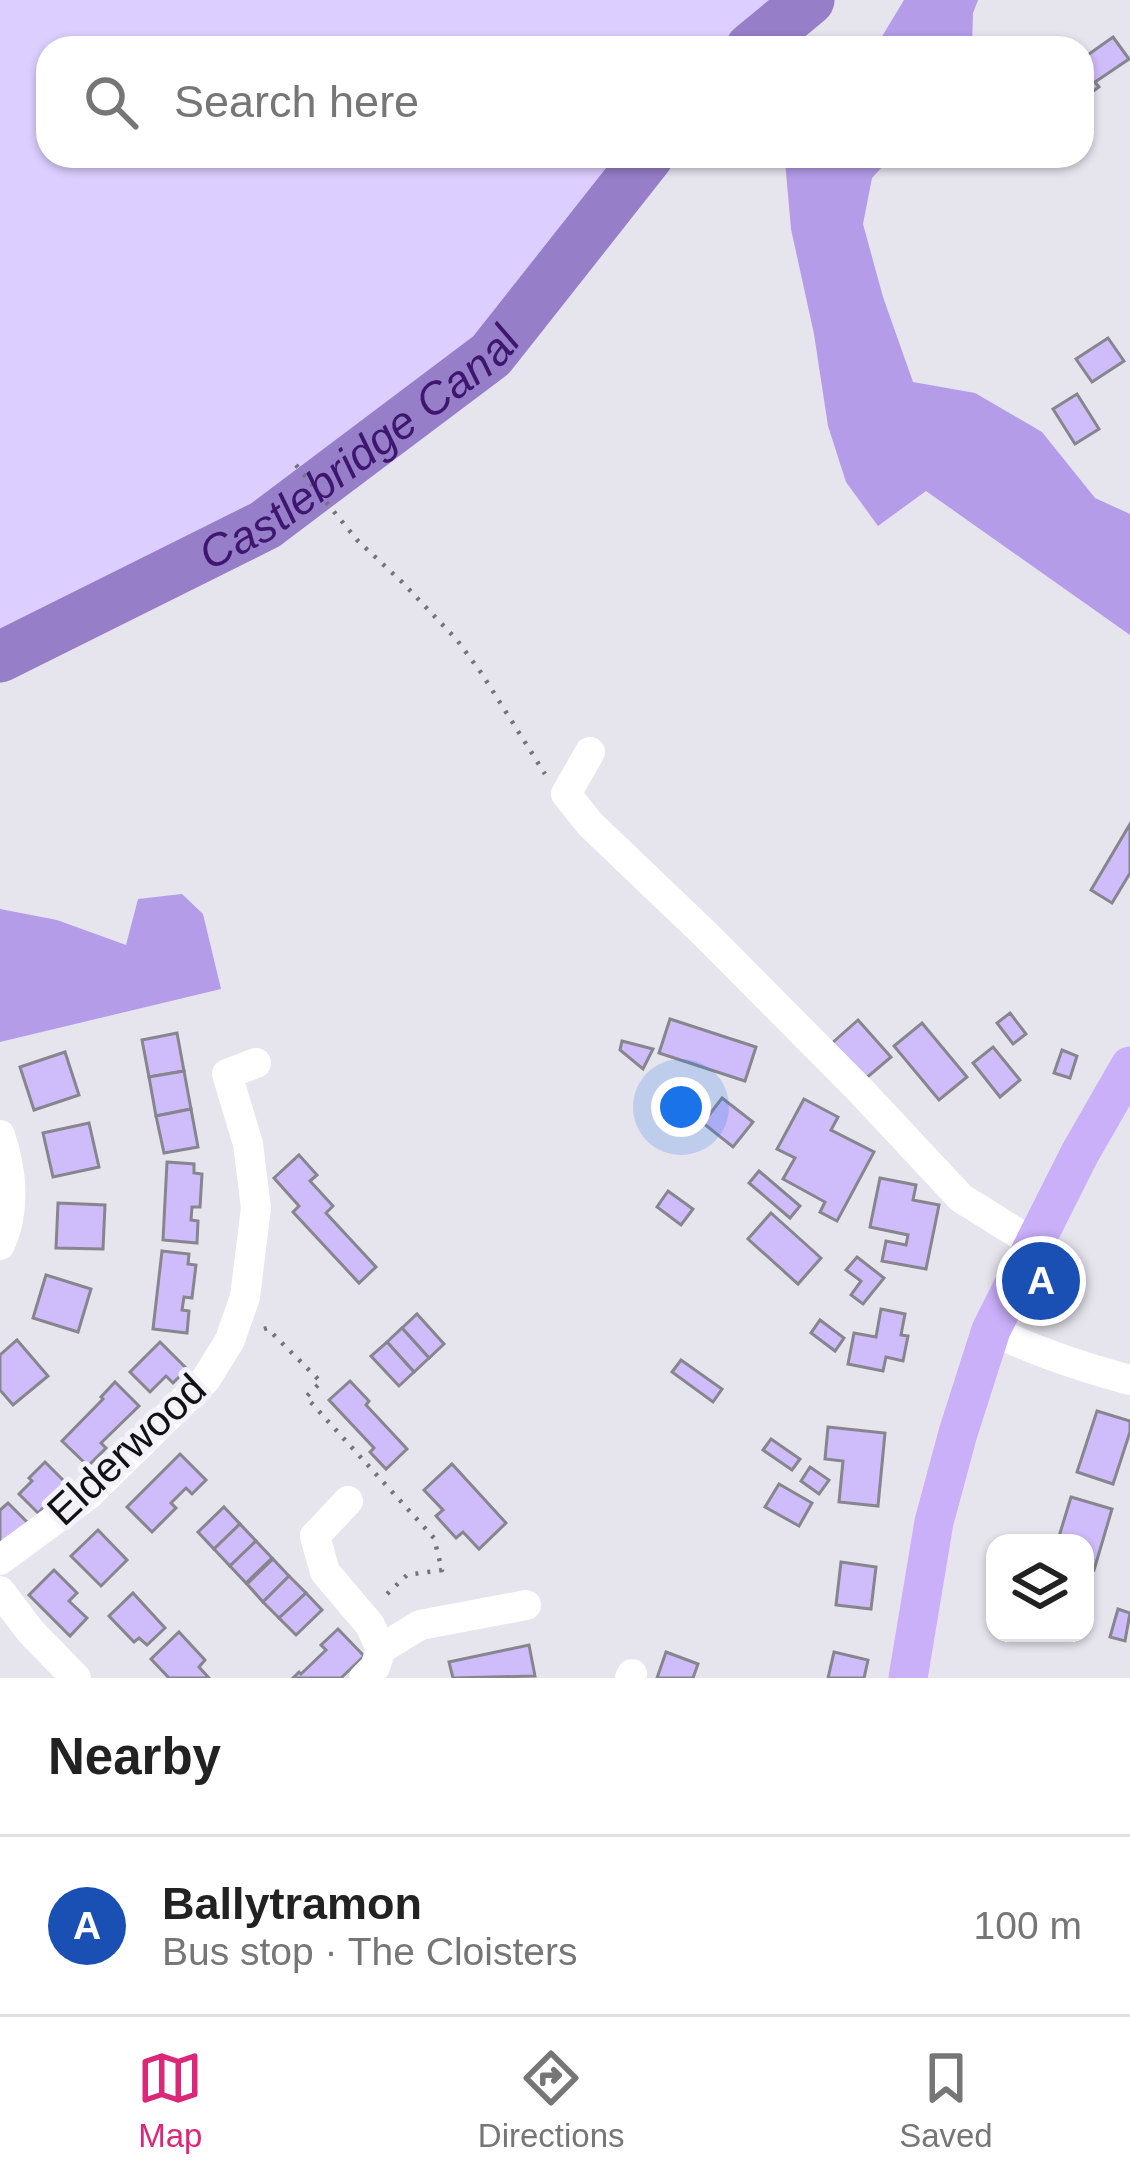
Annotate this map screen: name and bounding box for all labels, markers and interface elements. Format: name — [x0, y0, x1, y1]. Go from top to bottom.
search box — [36, 36, 1094, 168]
icon: search — [78, 69, 144, 135]
text: Search here — [174, 76, 419, 127]
water label: Castlebridge Canal — [191, 315, 531, 580]
your location — [651, 1077, 711, 1137]
pin: A — [1002, 1236, 1080, 1326]
street label: Elderwood — [38, 1365, 215, 1534]
map controls — [986, 1534, 1094, 1642]
button: layers — [986, 1534, 1094, 1642]
text: Nearby — [48, 1728, 221, 1785]
text: Ballytramon — [162, 1878, 422, 1929]
text: A — [73, 1904, 101, 1947]
text: 100 m — [974, 1904, 1082, 1947]
text: Bus stop · The Cloisters — [162, 1930, 577, 1973]
tab: Map — [137, 2045, 203, 2155]
tab: Directions — [478, 2045, 625, 2155]
tab: Saved — [899, 2045, 993, 2155]

